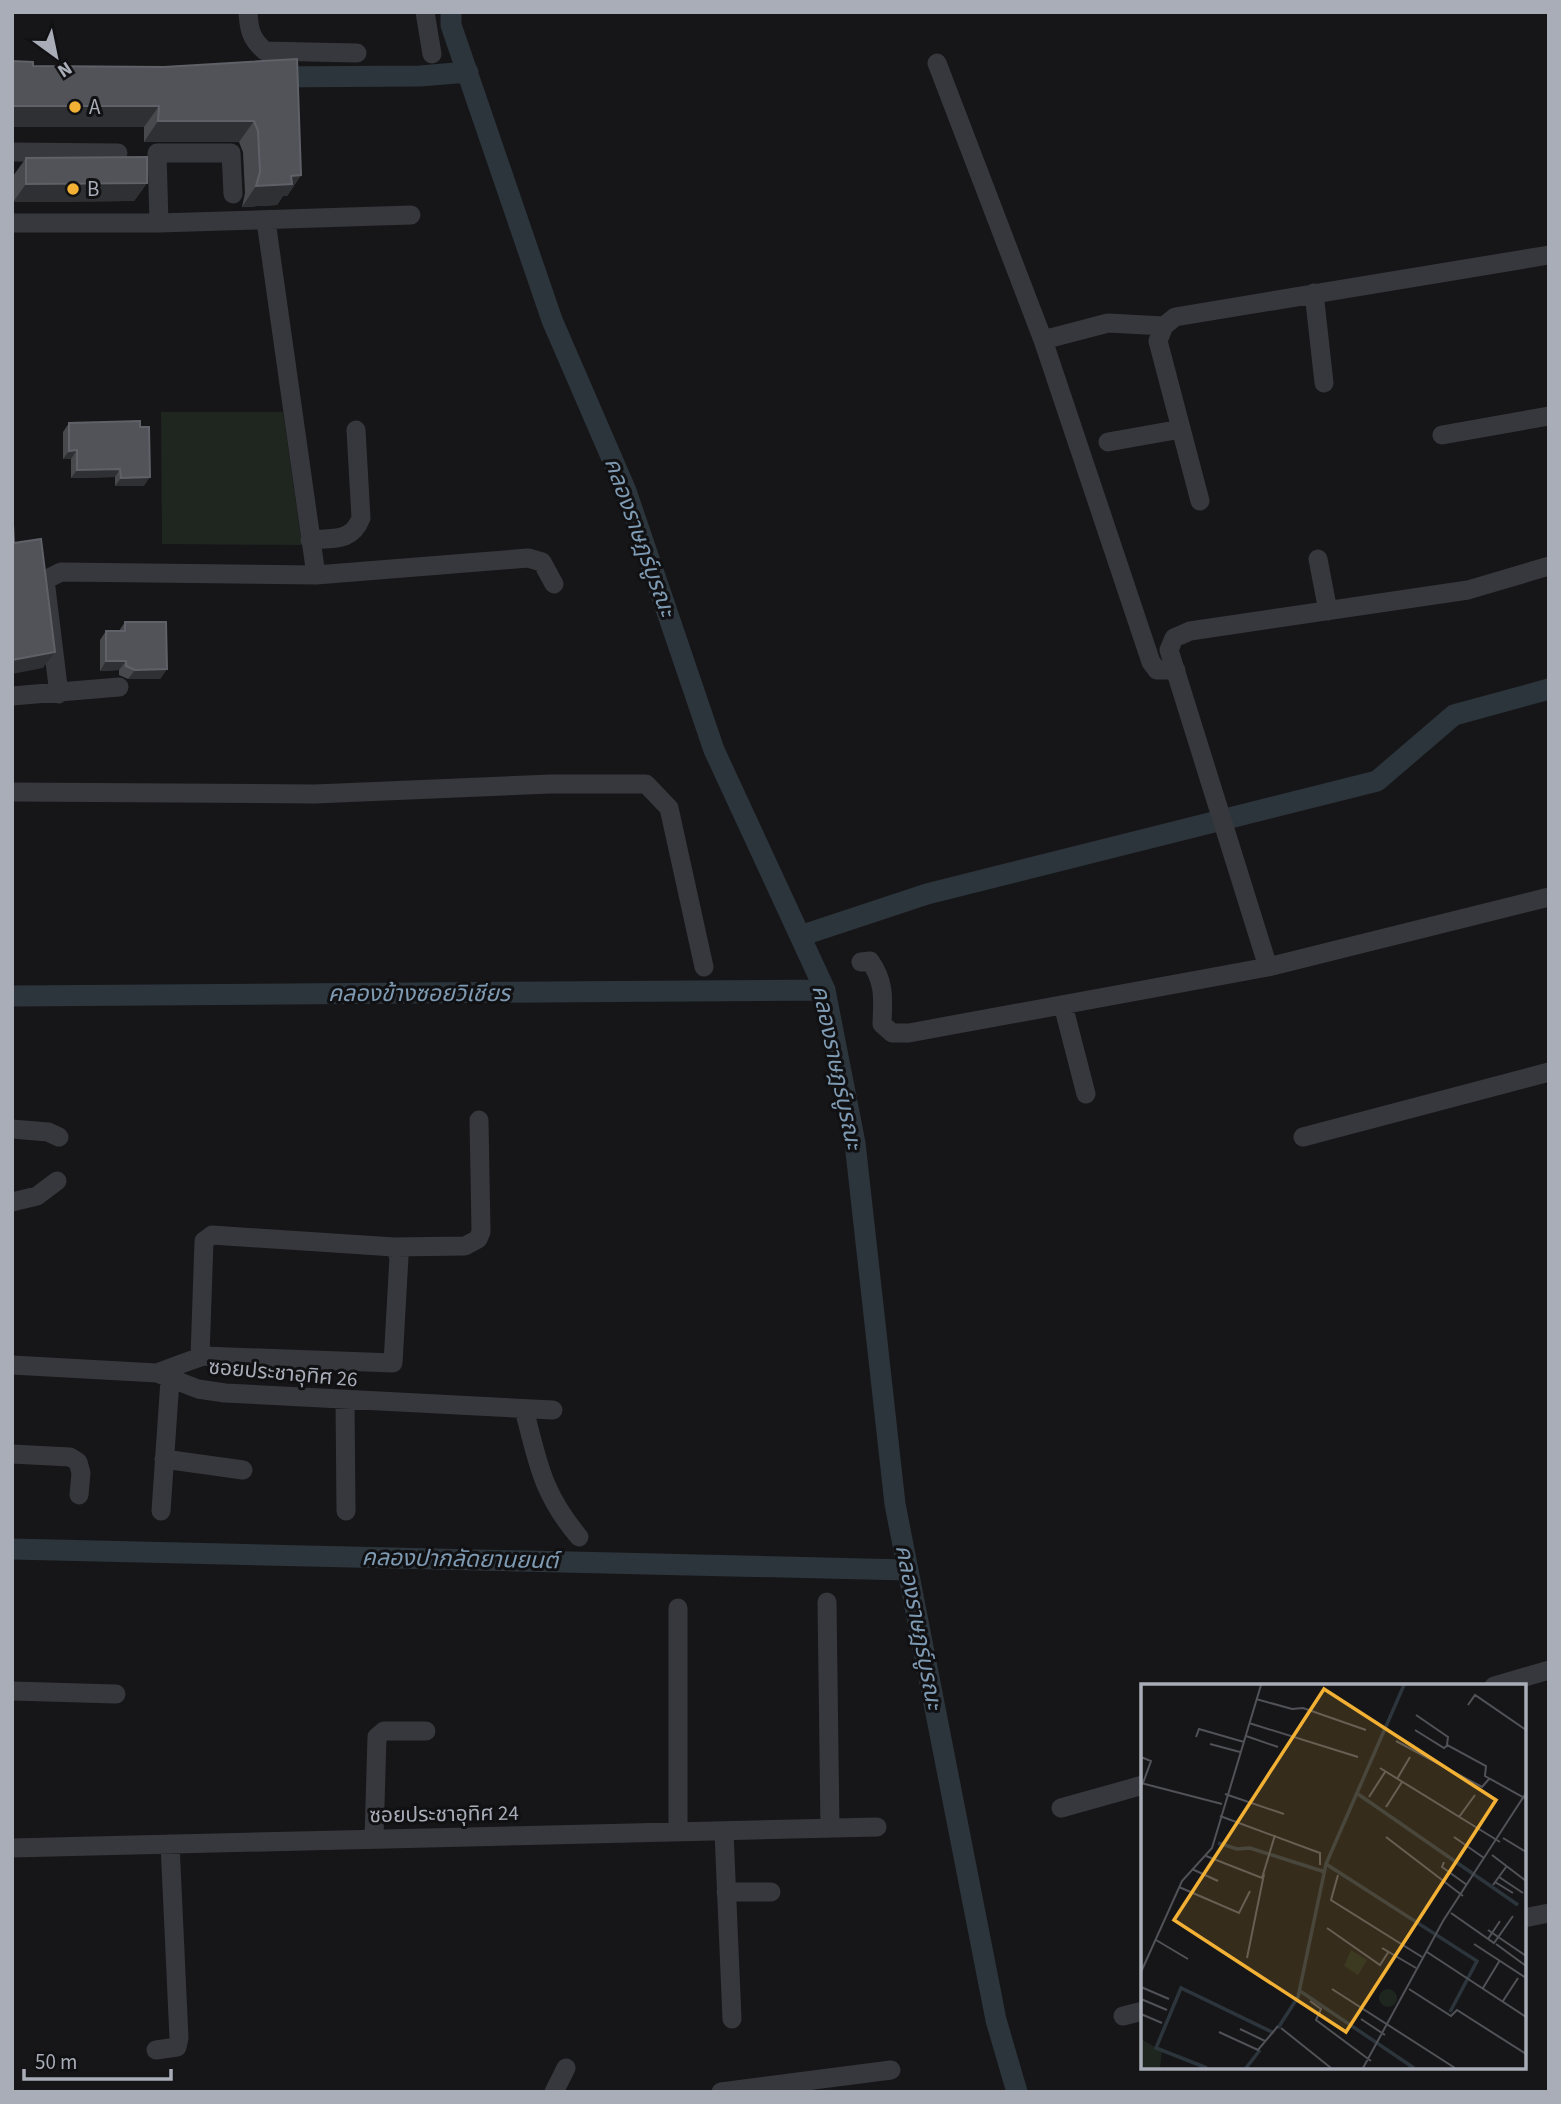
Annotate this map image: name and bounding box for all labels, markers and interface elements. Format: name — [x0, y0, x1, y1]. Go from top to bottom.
north arrow — [21, 21, 91, 91]
text: N — [52, 54, 77, 84]
place label: A — [89, 92, 101, 122]
marker: A — [67, 99, 83, 115]
place label: B — [87, 174, 99, 204]
marker: B — [65, 181, 81, 197]
water label: คลองราษฎร์บูรณะ — [596, 453, 685, 623]
water label: คลองข้างซอยวิเชียร — [328, 977, 512, 1010]
water label: คลองราษฎร์บูรณะ — [804, 982, 871, 1154]
street label: ซอยประชาอุทิศ 26 — [207, 1352, 359, 1394]
water label: คลองปากลัดยานยนต์ — [361, 1541, 563, 1577]
water label: คลองราษฎร์บูรณะ — [887, 1542, 952, 1714]
inset map — [1141, 1684, 1526, 2069]
street label: ซอยประชาอุทิศ 24 — [369, 1798, 519, 1830]
scale bar — [24, 2038, 172, 2082]
text: 50 m — [35, 2047, 77, 2077]

